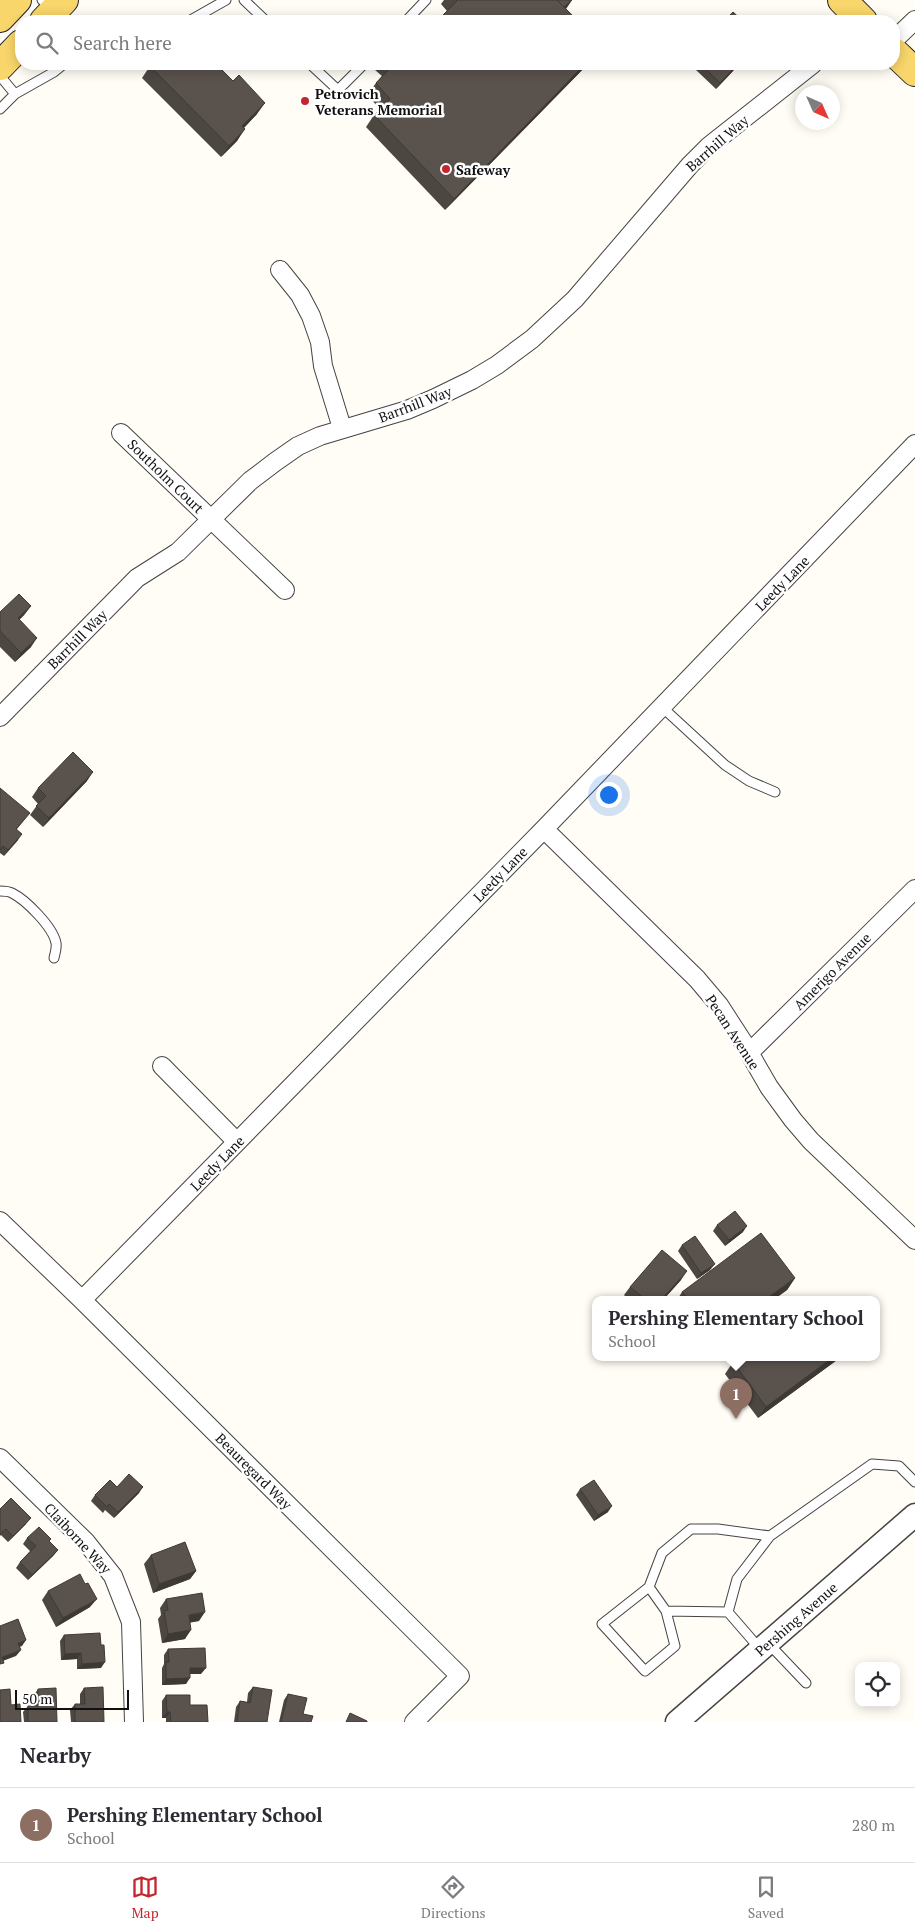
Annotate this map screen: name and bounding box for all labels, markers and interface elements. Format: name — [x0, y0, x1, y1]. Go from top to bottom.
search box — [15, 15, 900, 70]
icon: search — [33, 29, 61, 57]
text: Search here — [73, 30, 172, 55]
place label: Petrovich Veterans Memorial — [315, 84, 443, 119]
north arrow — [795, 85, 840, 130]
marker: Petrovich Veterans Memorial — [299, 95, 311, 107]
street label: Barrhill Way — [682, 110, 753, 175]
place label: Safeway — [456, 160, 511, 179]
marker: Safeway — [440, 163, 452, 175]
street label: Barrhill Way — [376, 381, 455, 427]
street label: Southolm Court — [124, 435, 209, 518]
street label: Leedy Lane — [751, 551, 813, 615]
street label: Barrhill Way — [43, 604, 112, 673]
your location — [596, 782, 622, 808]
street label: Leedy Lane — [469, 842, 531, 906]
street label: Amerigo Avenue — [789, 928, 875, 1014]
street label: Pecan Avenue — [702, 991, 764, 1073]
street label: Leedy Lane — [186, 1131, 248, 1195]
popup — [592, 1296, 880, 1361]
text: Pershing Elementary School — [608, 1305, 864, 1330]
text: School — [608, 1330, 656, 1352]
pin: 1 — [720, 1378, 752, 1419]
street label: Beauregard Way — [212, 1429, 297, 1514]
street label: Claiborne Way — [40, 1498, 116, 1578]
street label: Pershing Avenue — [751, 1578, 841, 1660]
map controls — [855, 1662, 900, 1707]
button: locate — [855, 1662, 900, 1707]
scale bar — [15, 1687, 129, 1710]
text: 50 m — [22, 1689, 52, 1708]
text: Nearby — [20, 1741, 91, 1769]
text: Pershing Elementary School — [67, 1802, 323, 1827]
text: 1 — [31, 1814, 41, 1836]
text: 280 m — [852, 1814, 895, 1836]
text: School — [67, 1827, 115, 1849]
tab: Map — [131, 1873, 159, 1922]
tab: Directions — [421, 1873, 486, 1922]
tab: Saved — [748, 1873, 784, 1922]

